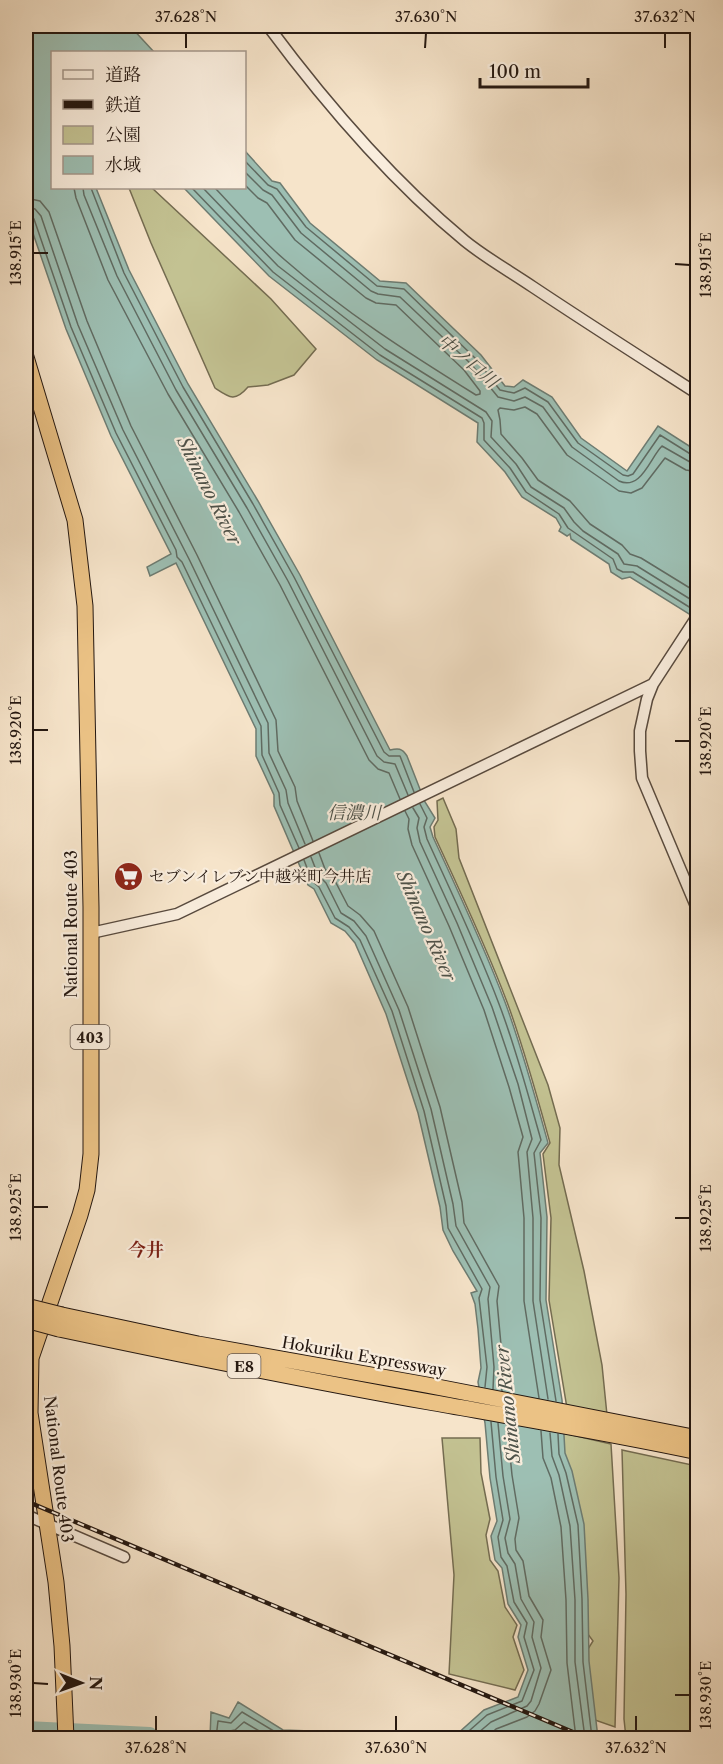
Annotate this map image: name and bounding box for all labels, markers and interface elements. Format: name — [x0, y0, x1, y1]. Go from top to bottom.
text: 37.628°N — [155, 7, 217, 26]
text: 37.630°N — [395, 7, 457, 26]
text: 37.632°N — [634, 7, 696, 26]
legend — [51, 51, 246, 189]
scale bar — [480, 51, 588, 89]
text: 100 m — [489, 61, 541, 83]
text: 道路 — [105, 64, 141, 86]
text: 鉄道 — [105, 94, 141, 116]
text: 公園 — [105, 124, 141, 146]
text: 水域 — [105, 154, 141, 176]
text: 138.915°E — [6, 220, 25, 286]
text: 138.915°E — [696, 232, 715, 298]
water label: 中ノ口川 — [433, 329, 504, 394]
water label: Shinano River — [172, 432, 246, 550]
text: 138.920°E — [6, 695, 25, 765]
text: 138.920°E — [696, 706, 715, 776]
water label: 信濃川 — [327, 802, 383, 824]
street label: National Route 403 — [61, 850, 81, 998]
supermarket icon: セブンイレブン中越栄町今井店 — [112, 860, 144, 892]
place label: セブンイレブン中越栄町今井店 — [149, 866, 371, 886]
water label: Shinano River — [391, 866, 461, 986]
road number: 403 — [70, 1025, 110, 1049]
text: 138.925°E — [6, 1173, 25, 1241]
text: 138.925°E — [696, 1184, 715, 1252]
district label: 今井 — [128, 1239, 164, 1261]
street label: Hokuriku Expressway — [280, 1332, 449, 1380]
water label: Shinano River — [491, 1342, 525, 1465]
road number: E8 — [228, 1354, 260, 1378]
street label: National Route 403 — [40, 1395, 78, 1543]
text: 138.930°E — [6, 1649, 25, 1717]
north arrow — [51, 1653, 111, 1713]
text: 138.930°E — [696, 1661, 715, 1729]
text: N — [86, 1676, 106, 1690]
text: 37.628°N — [125, 1738, 187, 1757]
text: 37.630°N — [365, 1738, 427, 1757]
text: 37.632°N — [605, 1738, 667, 1757]

